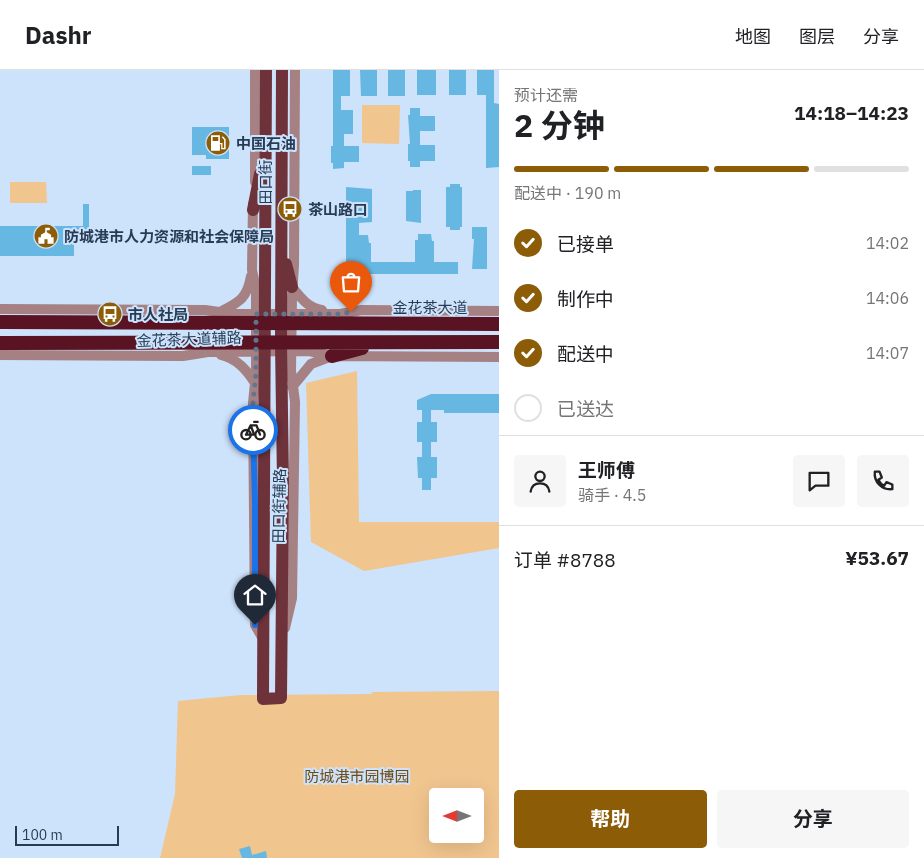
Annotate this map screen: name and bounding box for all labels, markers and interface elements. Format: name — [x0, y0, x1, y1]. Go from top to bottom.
text: Dashr — [25, 19, 91, 51]
text: 地图 — [735, 25, 771, 48]
text: 图层 — [799, 25, 835, 48]
text: 分享 — [863, 25, 899, 48]
text: 预计还需 — [514, 85, 578, 105]
text: 14:18–14:23 — [794, 101, 909, 125]
text: 2 分钟 — [514, 104, 605, 146]
fuel station icon: 中国石油 — [205, 130, 231, 156]
place label: 中国石油 — [236, 134, 296, 153]
street label: 田口街 — [256, 159, 275, 205]
text: 配送中 · 190 m — [514, 183, 621, 203]
bus stop icon: 茶山路口 — [277, 196, 303, 222]
place label: 茶山路口 — [308, 200, 368, 219]
public building icon: 防城港市人力资源和社会保障局 — [33, 223, 59, 249]
place label: 防城港市人力资源和社会保障局 — [64, 227, 274, 246]
icon: check — [514, 229, 542, 257]
text: 已接单 — [557, 232, 614, 256]
text: 14:02 — [866, 233, 909, 253]
pin — [330, 261, 372, 312]
icon: bag — [337, 268, 365, 296]
icon: check — [514, 284, 542, 312]
text: 制作中 — [557, 287, 614, 311]
text: 14:06 — [866, 288, 909, 308]
street label: 金花茶大道 — [392, 298, 468, 317]
bus stop icon: 市人社局 — [97, 301, 123, 327]
place label: 市人社局 — [128, 305, 188, 324]
street label: 金花茶大道辅路 — [136, 328, 242, 350]
icon: check — [514, 339, 542, 367]
text: 配送中 — [557, 342, 614, 366]
text: 14:07 — [866, 343, 909, 363]
text: 已送达 — [557, 397, 614, 421]
courier — [228, 405, 278, 455]
icon: bike — [239, 416, 267, 444]
button: person — [514, 455, 566, 507]
button: chat — [793, 455, 845, 507]
button: phone — [857, 455, 909, 507]
text: 王师傅 — [578, 458, 635, 482]
street label: 田口街辅路 — [269, 468, 289, 544]
text: 骑手 · 4.5 — [578, 485, 646, 505]
text: ¥53.67 — [845, 546, 909, 570]
text: 订单 #8788 — [514, 548, 616, 572]
pin — [234, 574, 276, 625]
icon: home — [241, 581, 269, 609]
park label: 防城港市园博园 — [304, 767, 410, 786]
north arrow — [429, 788, 484, 842]
map controls — [429, 788, 484, 843]
button: 帮助 — [514, 790, 707, 848]
button: 分享 — [717, 790, 909, 848]
scale bar — [15, 823, 119, 846]
text: 100 m — [22, 826, 63, 844]

